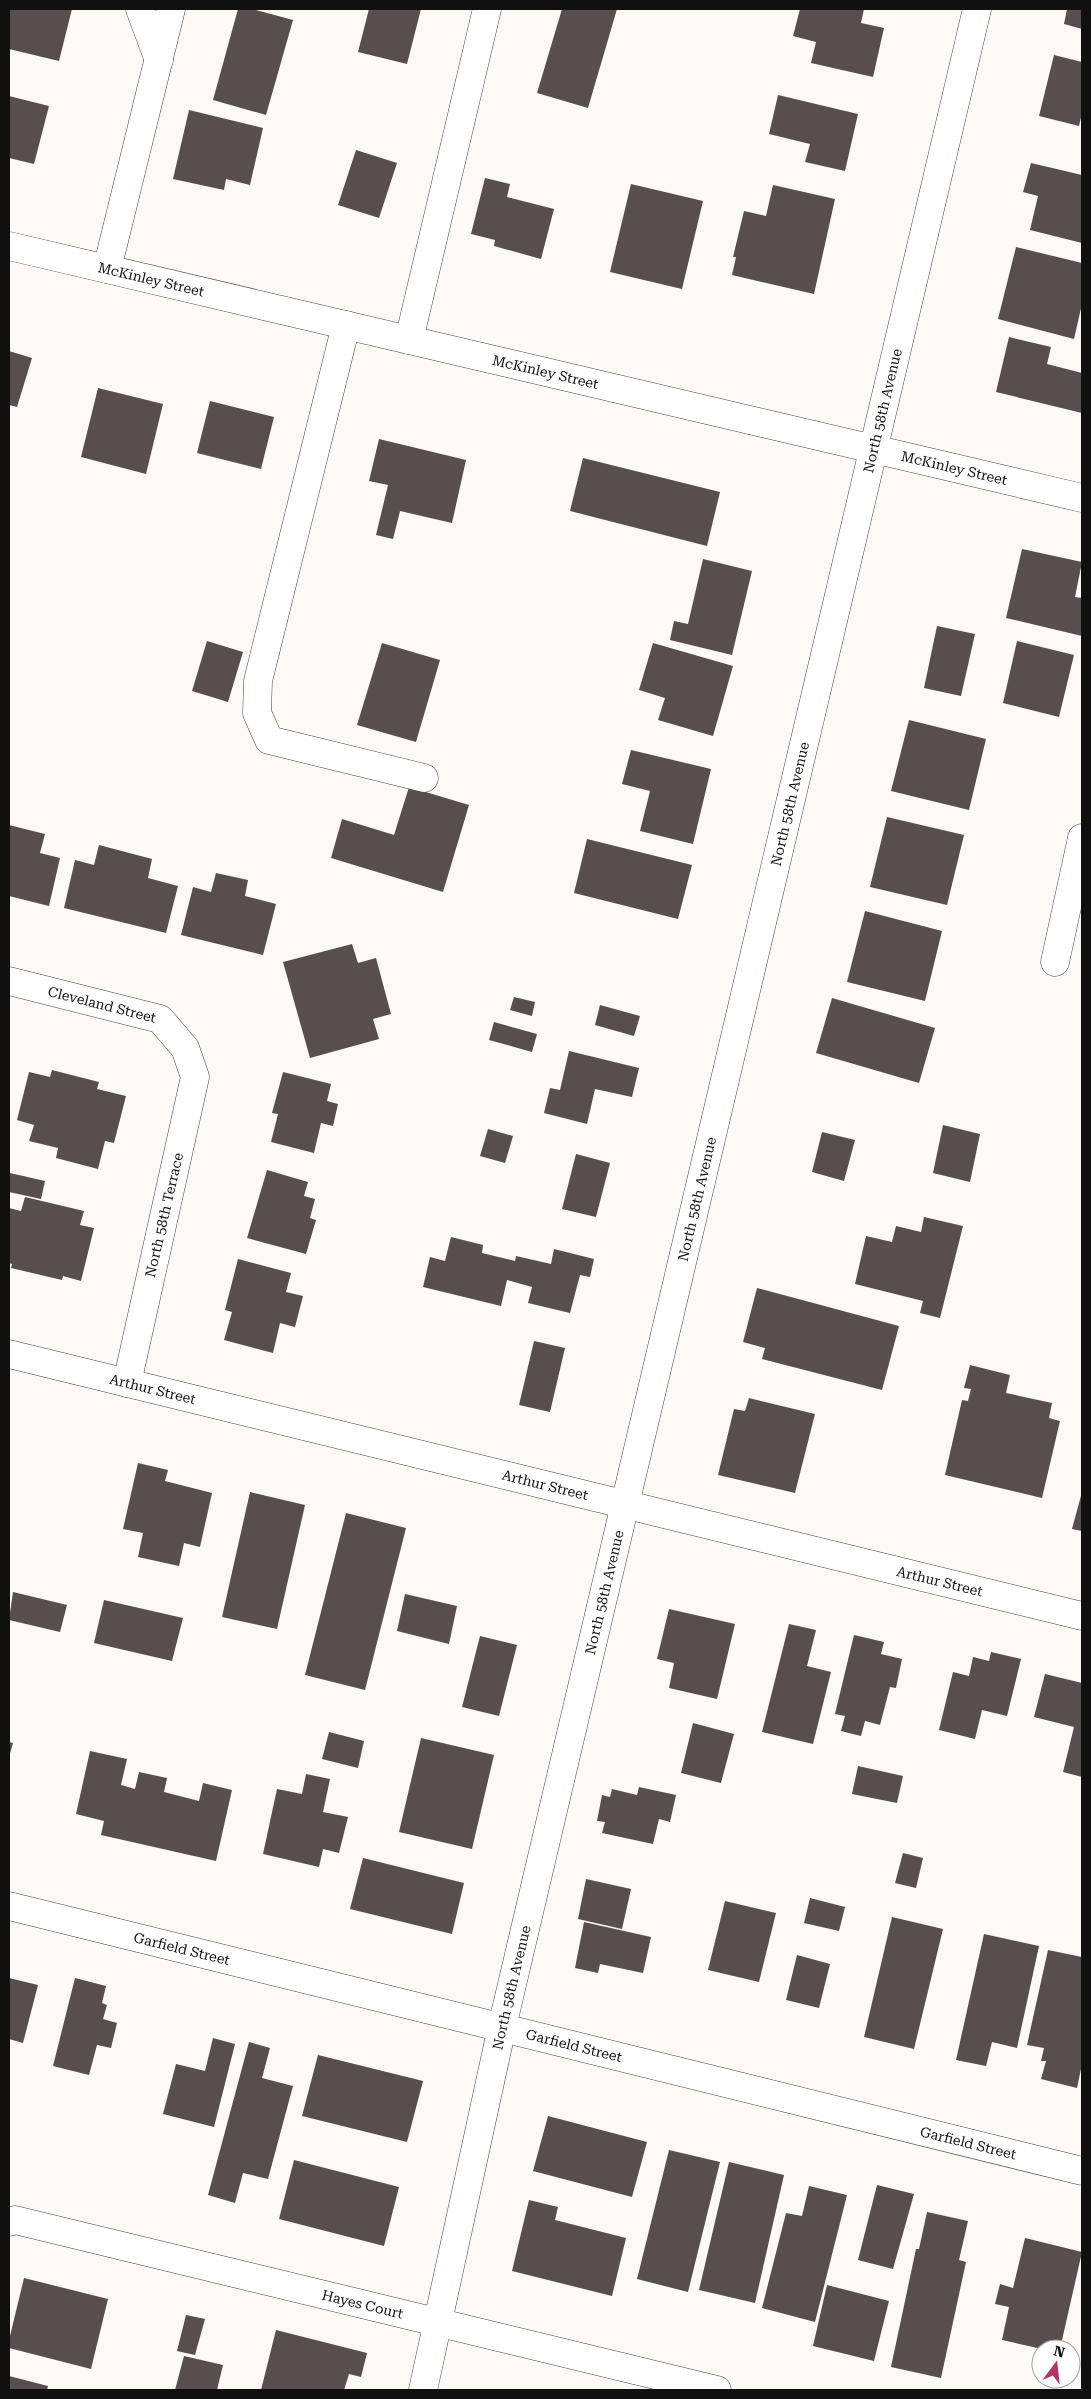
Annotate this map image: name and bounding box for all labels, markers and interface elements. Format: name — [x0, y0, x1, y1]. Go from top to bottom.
street label: McKinley Street — [97, 259, 206, 300]
street label: North 58th Avenue — [860, 347, 905, 474]
street label: McKinley Street — [491, 352, 600, 392]
street label: McKinley Street — [900, 448, 1009, 488]
street label: North 58th Avenue — [768, 740, 812, 868]
street label: Cleveland Street — [46, 983, 158, 1026]
street label: North 58th Avenue — [675, 1135, 719, 1263]
street label: North 58th Terrace — [142, 1151, 186, 1279]
street label: Arthur Street — [108, 1371, 198, 1407]
street label: Arthur Street — [501, 1467, 590, 1503]
street label: North 58th Avenue — [582, 1528, 627, 1656]
street label: Arthur Street — [895, 1563, 984, 1599]
street label: North 58th Avenue — [489, 1924, 534, 2051]
street label: Garfield Street — [132, 1929, 232, 1968]
street label: Garfield Street — [524, 2026, 624, 2065]
street label: Garfield Street — [918, 2123, 1018, 2162]
street label: Hayes Court — [320, 2287, 405, 2322]
north arrow — [1031, 2339, 1081, 2389]
text: N — [1052, 2342, 1067, 2361]

